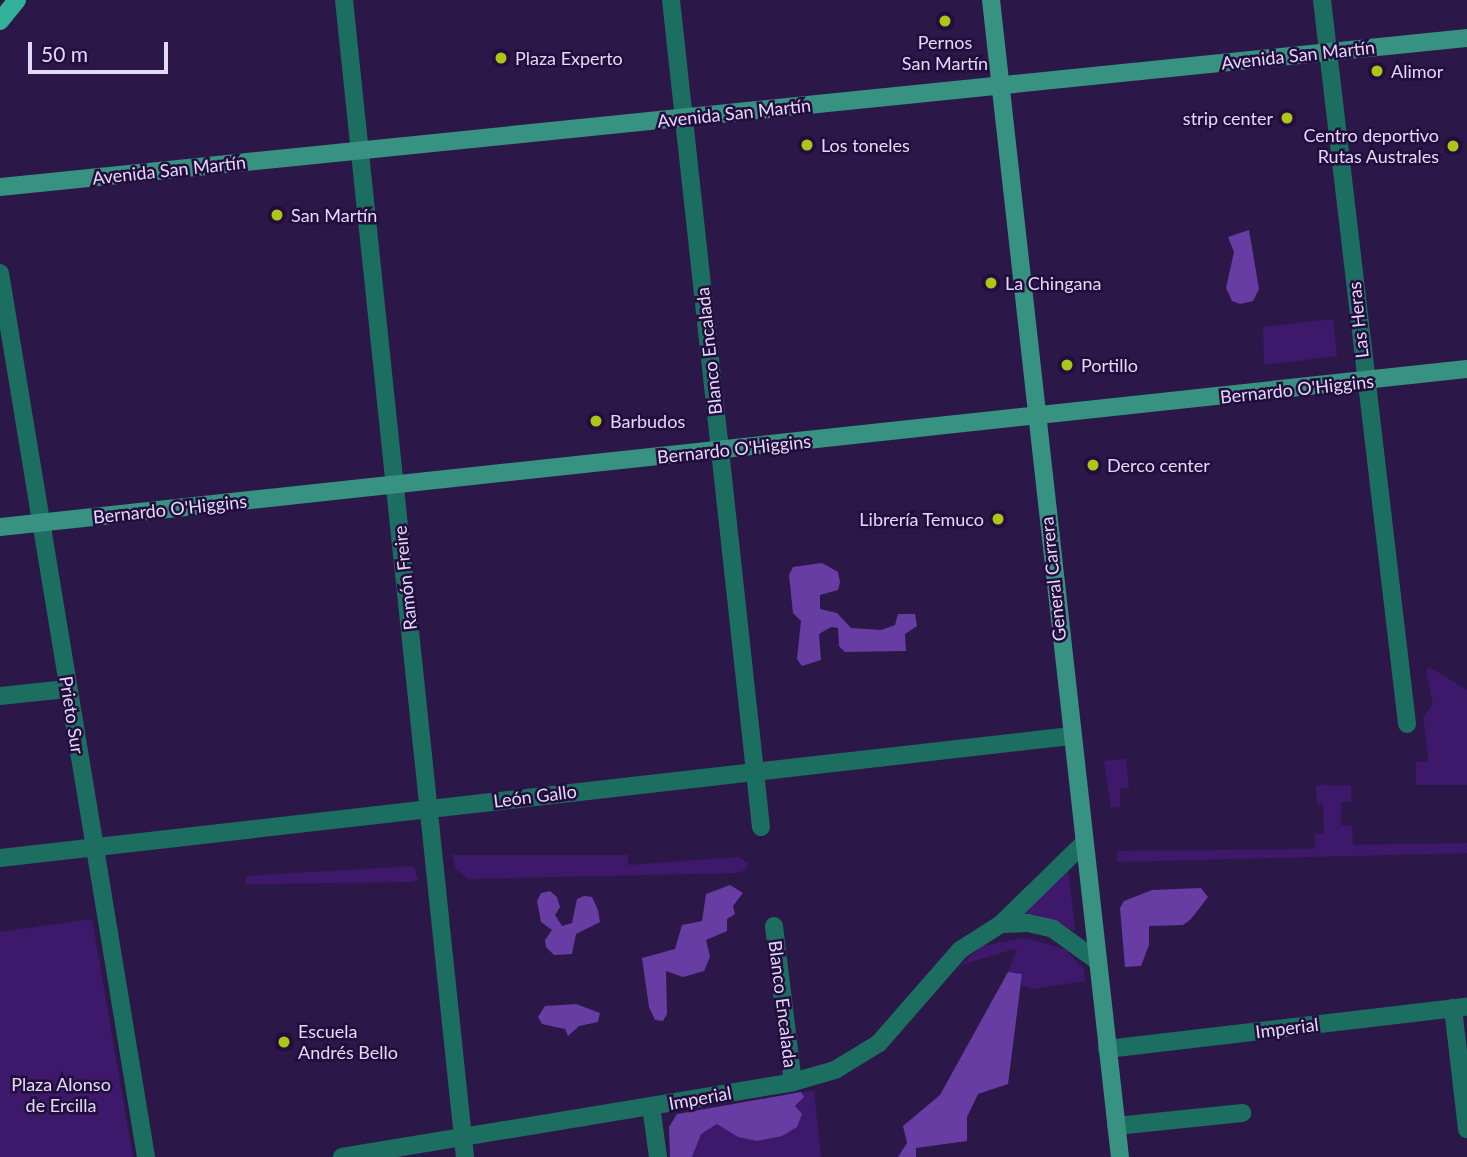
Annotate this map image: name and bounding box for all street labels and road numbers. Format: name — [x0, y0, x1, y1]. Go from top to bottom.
street label: Avenida San Martín — [1220, 36, 1376, 74]
street label: Avenida San Martín — [656, 94, 812, 132]
street label: Avenida San Martín — [91, 151, 247, 189]
street label: Las Heras — [1343, 281, 1373, 359]
street label: Blanco Encalada — [692, 286, 726, 416]
street label: Bernardo O'Higgins — [1219, 370, 1375, 408]
street label: Bernardo O'Higgins — [656, 430, 812, 468]
street label: Bernardo O'Higgins — [92, 490, 248, 528]
street label: General Carrera — [1036, 516, 1070, 642]
street label: Ramón Freire — [389, 525, 421, 631]
street label: Prieto Sur — [55, 675, 89, 755]
street label: León Gallo — [492, 780, 578, 812]
street label: Blanco Encalada — [764, 939, 802, 1069]
street label: Imperial — [1254, 1013, 1320, 1043]
street label: Imperial — [667, 1082, 733, 1114]

